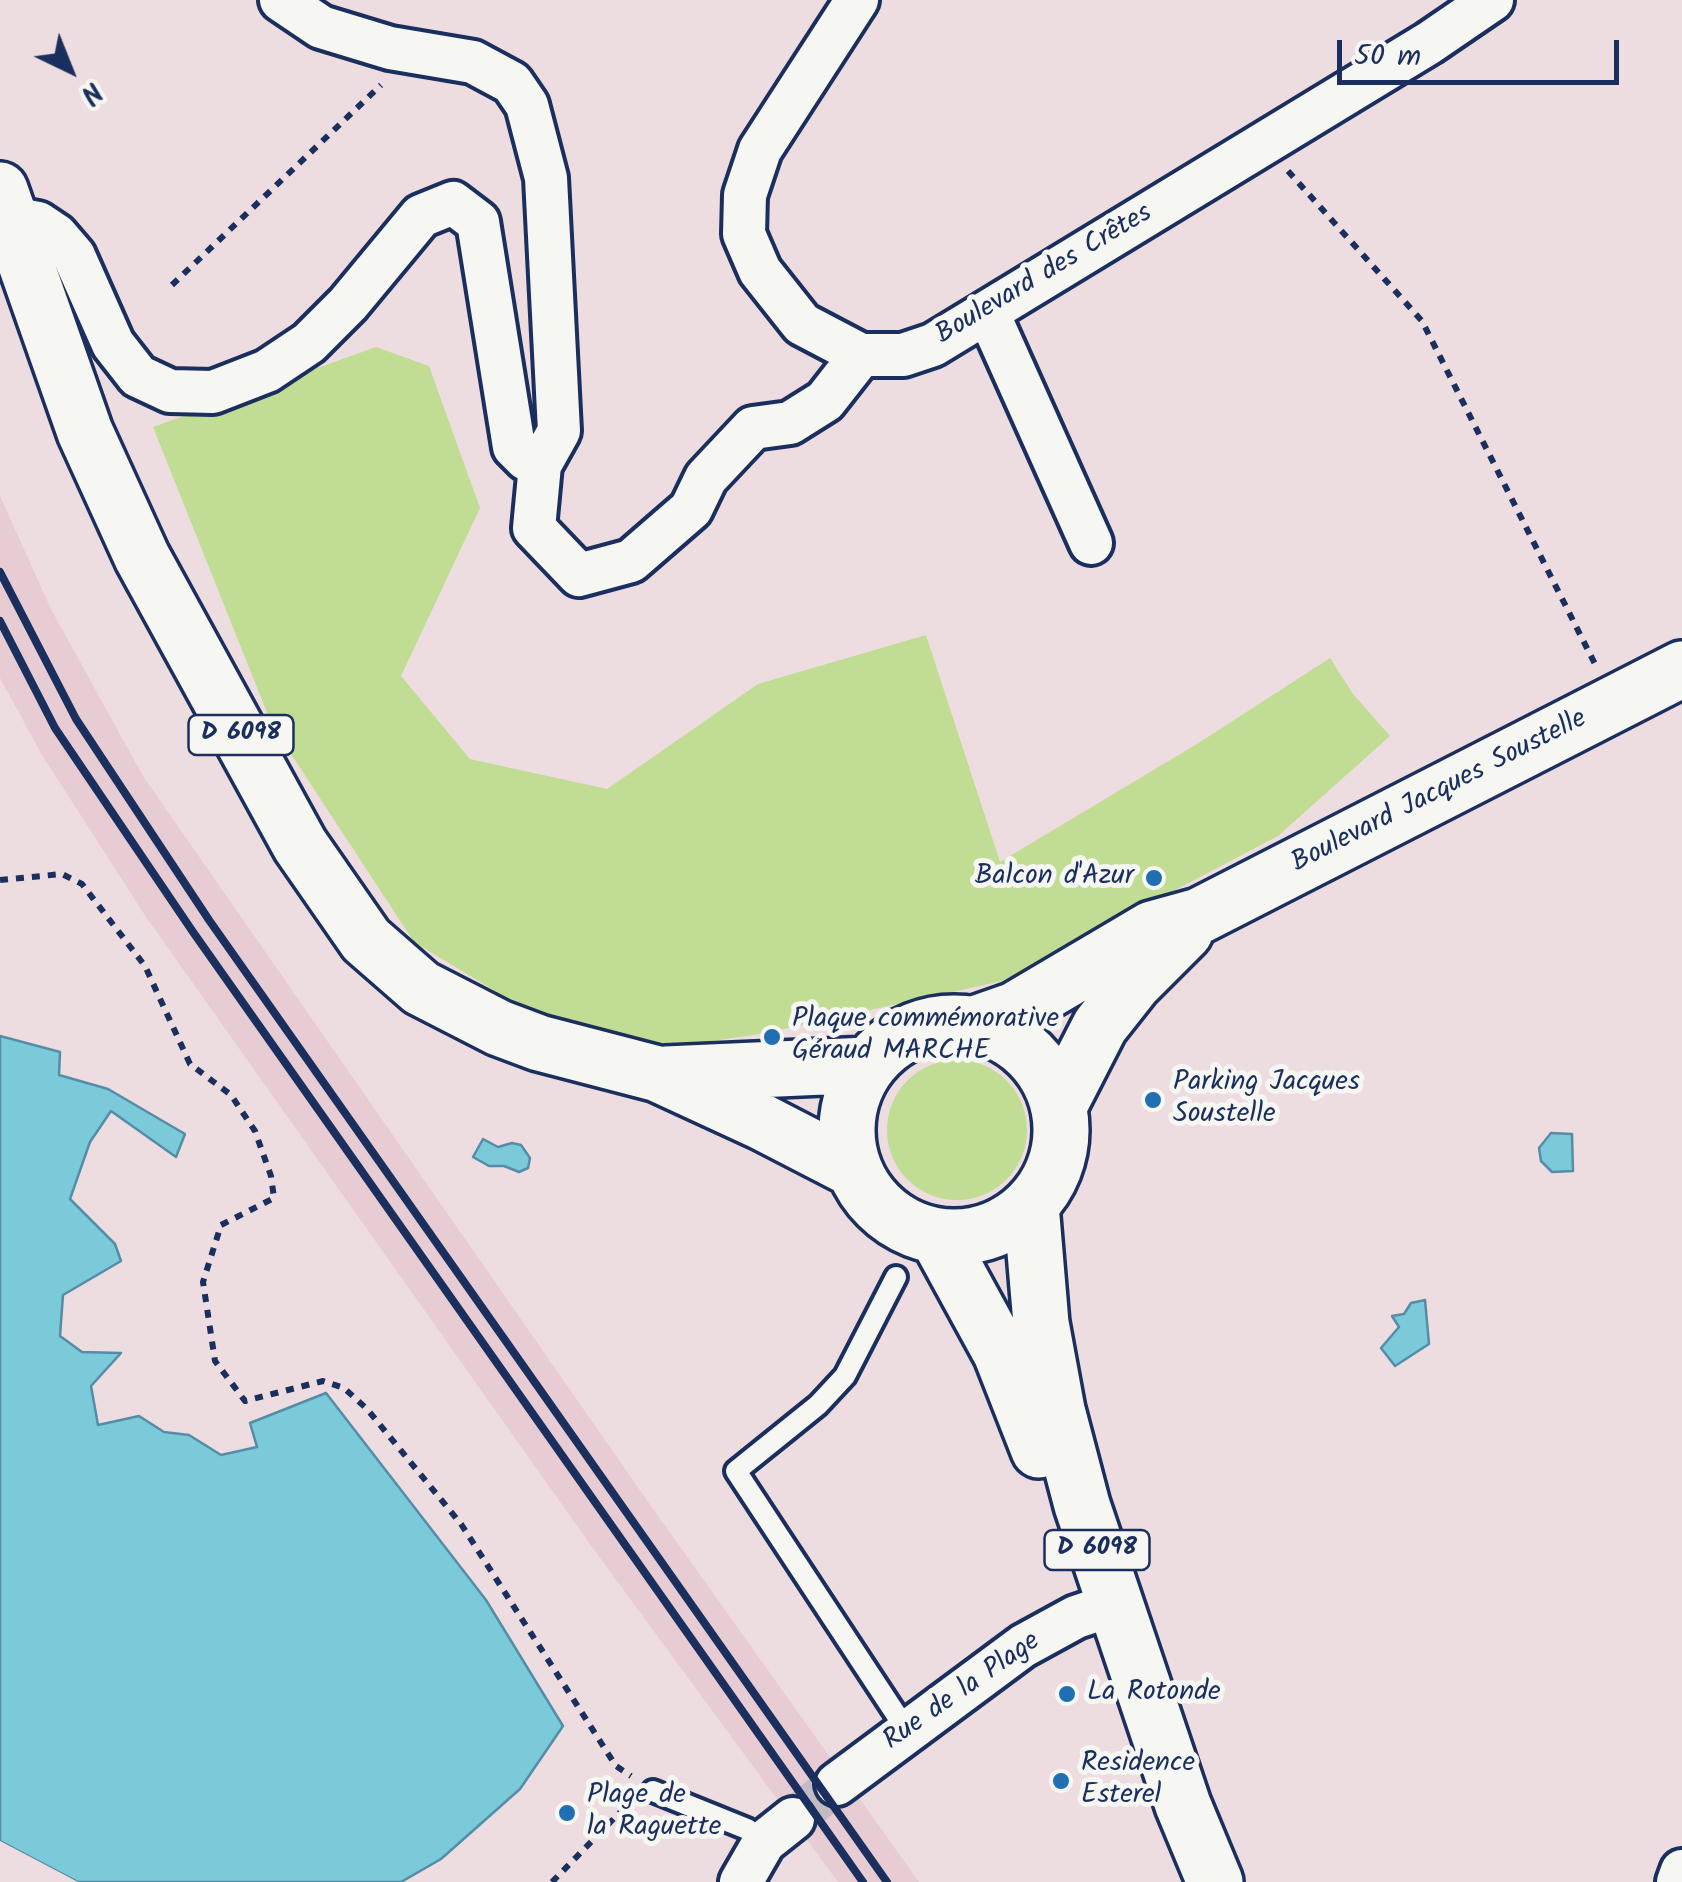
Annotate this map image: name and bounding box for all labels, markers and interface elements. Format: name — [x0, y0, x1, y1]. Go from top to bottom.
north arrow — [20, 20, 120, 120]
scale bar — [1342, 20, 1624, 82]
text: 50 m — [1354, 33, 1421, 81]
text: N — [69, 70, 113, 115]
street label: Boulevard des Crêtes — [931, 198, 1159, 354]
street label: Boulevard Jacques Soustelle — [1287, 704, 1593, 882]
road number: D 6098 — [188, 715, 294, 755]
place label: Balcon d'Azur — [975, 861, 1134, 895]
marker: Balcon d'Azur — [1143, 867, 1165, 889]
place label: Plaque commémorative Géraud MARCHE — [792, 1004, 1059, 1070]
marker: Plaque commémorative Géraud MARCHE — [761, 1026, 783, 1048]
place label: Parking Jacques Soustelle — [1173, 1067, 1360, 1133]
marker: Parking Jacques Soustelle — [1142, 1089, 1164, 1111]
road number: D 6098 — [1044, 1530, 1150, 1570]
street label: Rue de la Plage — [878, 1627, 1048, 1759]
place label: La Rotonde — [1087, 1677, 1221, 1711]
marker: La Rotonde — [1056, 1683, 1078, 1705]
place label: Residence Esterel — [1081, 1748, 1195, 1814]
marker: Residence Esterel — [1050, 1770, 1072, 1792]
place label: Plage de la Raguette — [587, 1780, 721, 1846]
marker: Plage de la Raguette — [556, 1802, 578, 1824]

